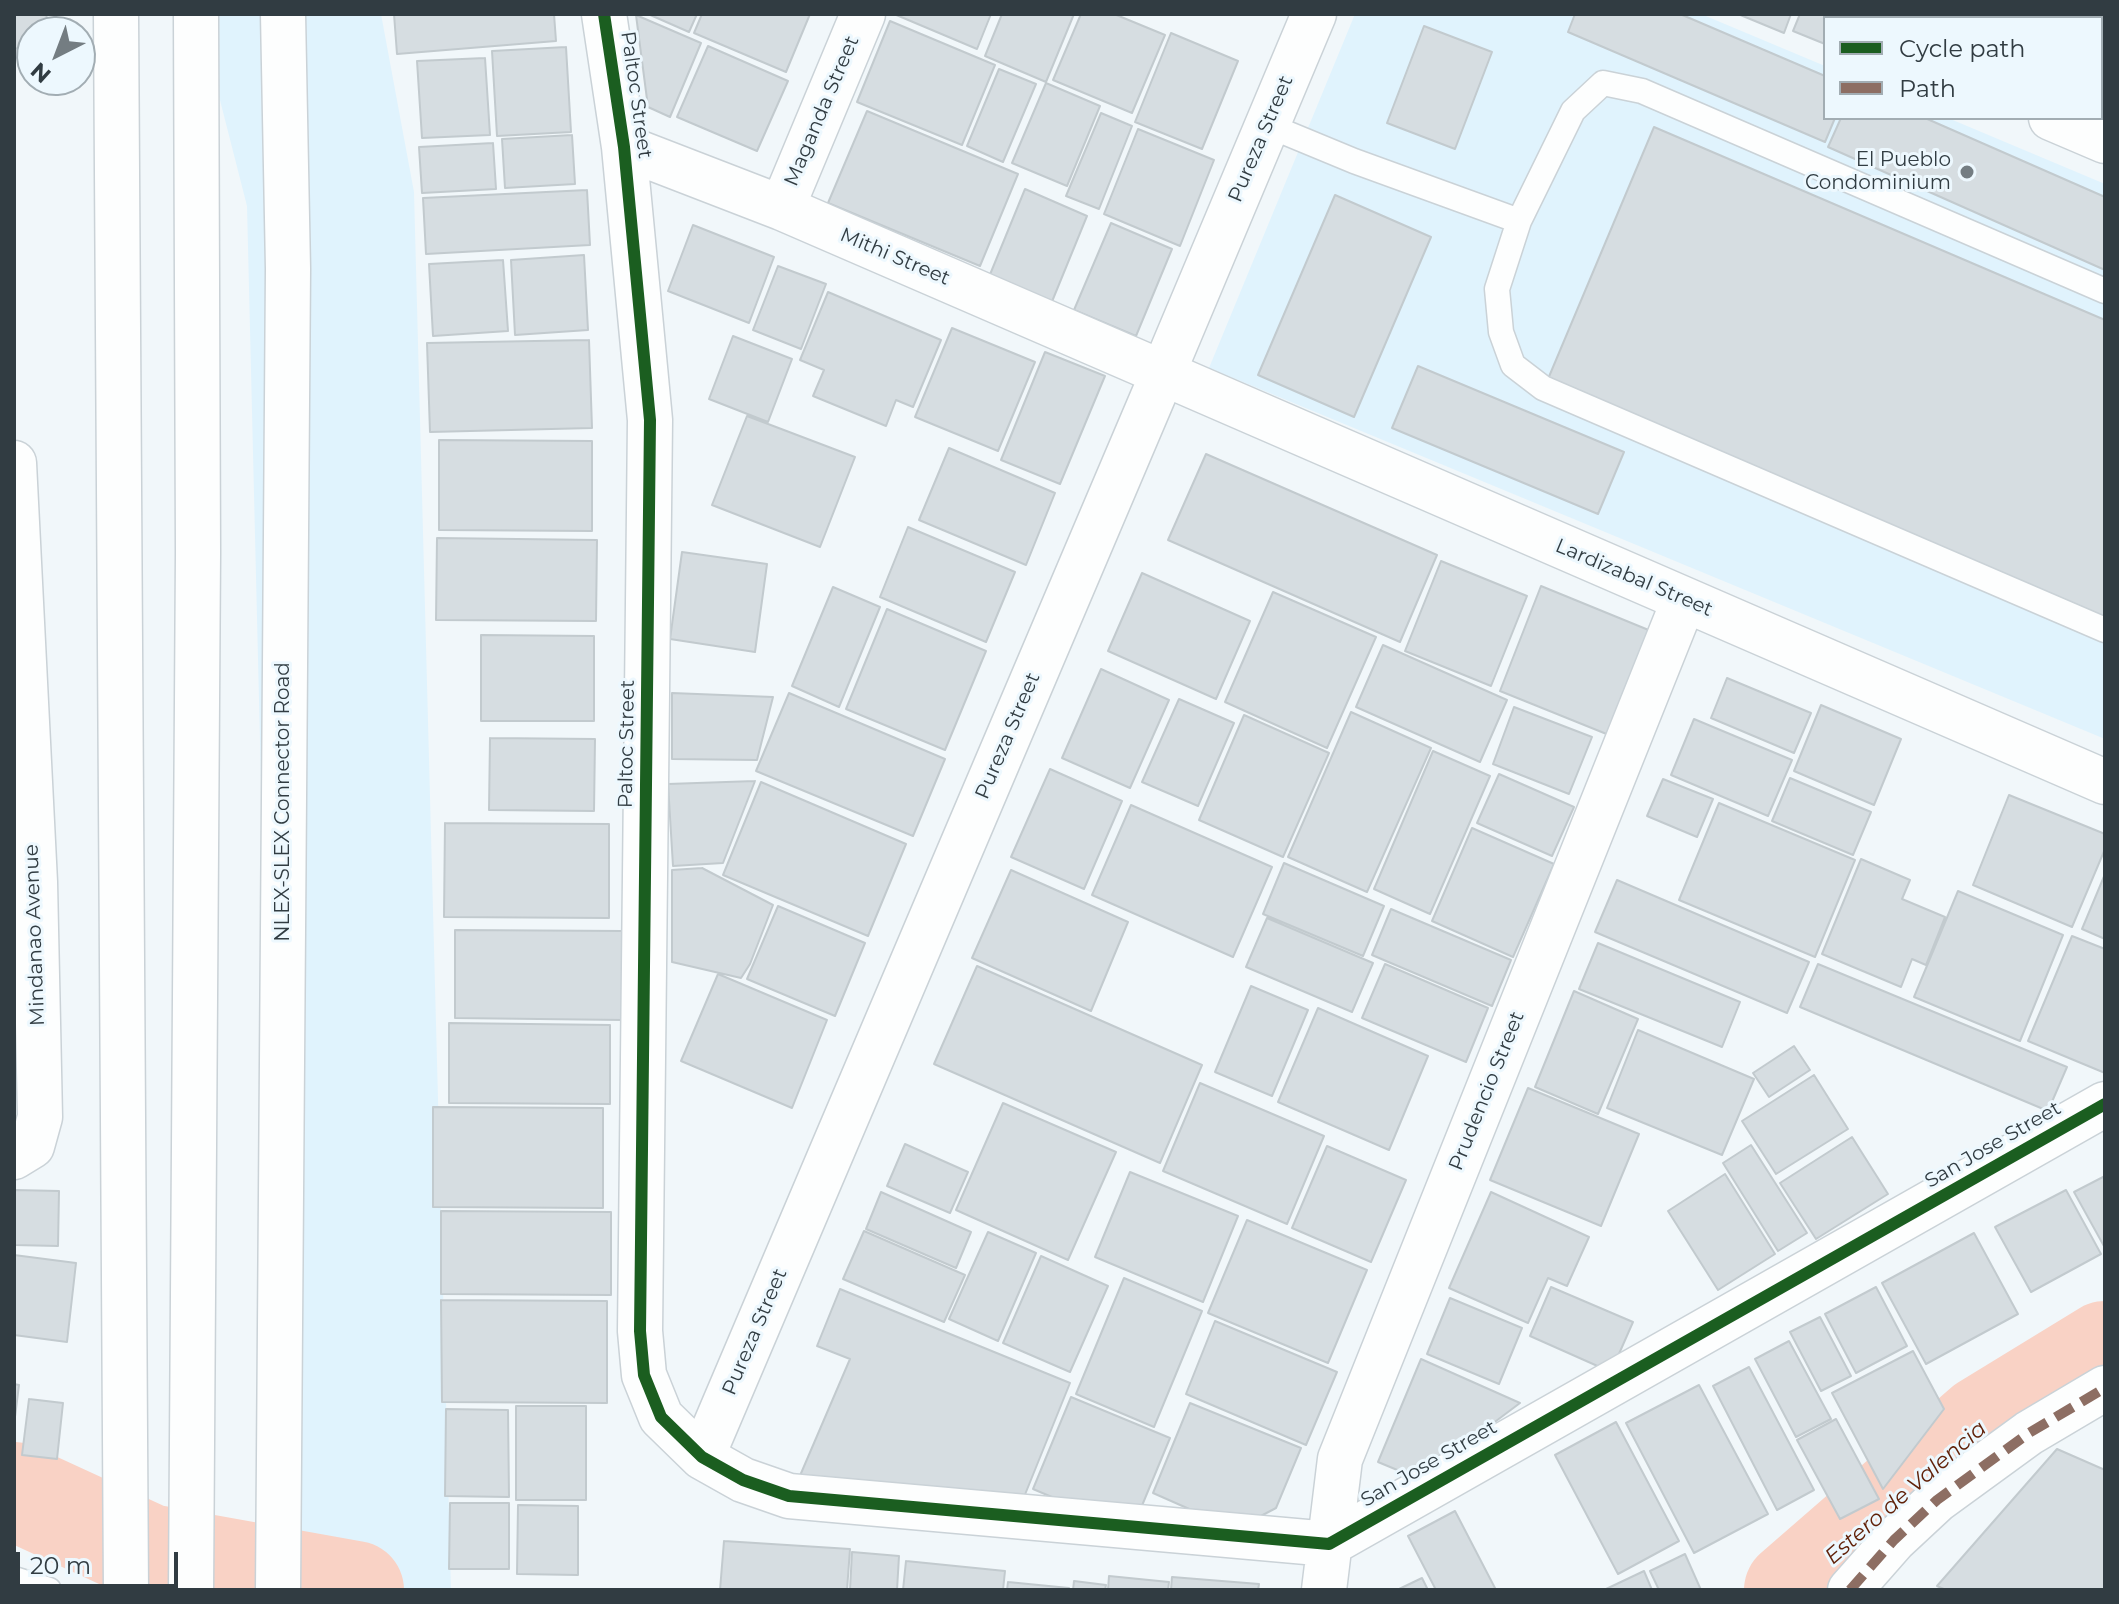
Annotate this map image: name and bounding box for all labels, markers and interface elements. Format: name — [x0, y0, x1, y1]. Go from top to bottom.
north arrow — [16, 16, 96, 96]
legend — [1823, 16, 2103, 120]
street label: Paltoc Street — [615, 30, 657, 160]
street label: Maganda Street — [780, 32, 864, 190]
text: Cycle path — [1899, 34, 2026, 63]
text: N — [25, 57, 57, 89]
street label: Pureza Street — [1224, 72, 1298, 206]
text: Path — [1899, 74, 1956, 103]
place label: El Pueblo Condominium — [1805, 148, 1951, 195]
marker: El Pueblo Condominium — [1958, 163, 1976, 181]
street label: Mithi Street — [836, 223, 954, 291]
street label: Lardizabal Street — [1552, 534, 1716, 622]
street label: NLEX-SLEX Connector Road — [271, 662, 295, 942]
street label: Pureza Street — [971, 669, 1045, 803]
street label: Paltoc Street — [614, 680, 640, 808]
street label: Mindanao Avenue — [20, 844, 50, 1026]
street label: Prudencio Street — [1444, 1008, 1530, 1174]
street label: San Jose Street — [1921, 1096, 2065, 1194]
street label: Pureza Street — [718, 1265, 792, 1399]
street label: San Jose Street — [1357, 1415, 1501, 1513]
water label: Estero de Valencia — [1820, 1416, 1992, 1570]
scale bar — [20, 1536, 182, 1586]
text: 20 m — [30, 1551, 91, 1580]

